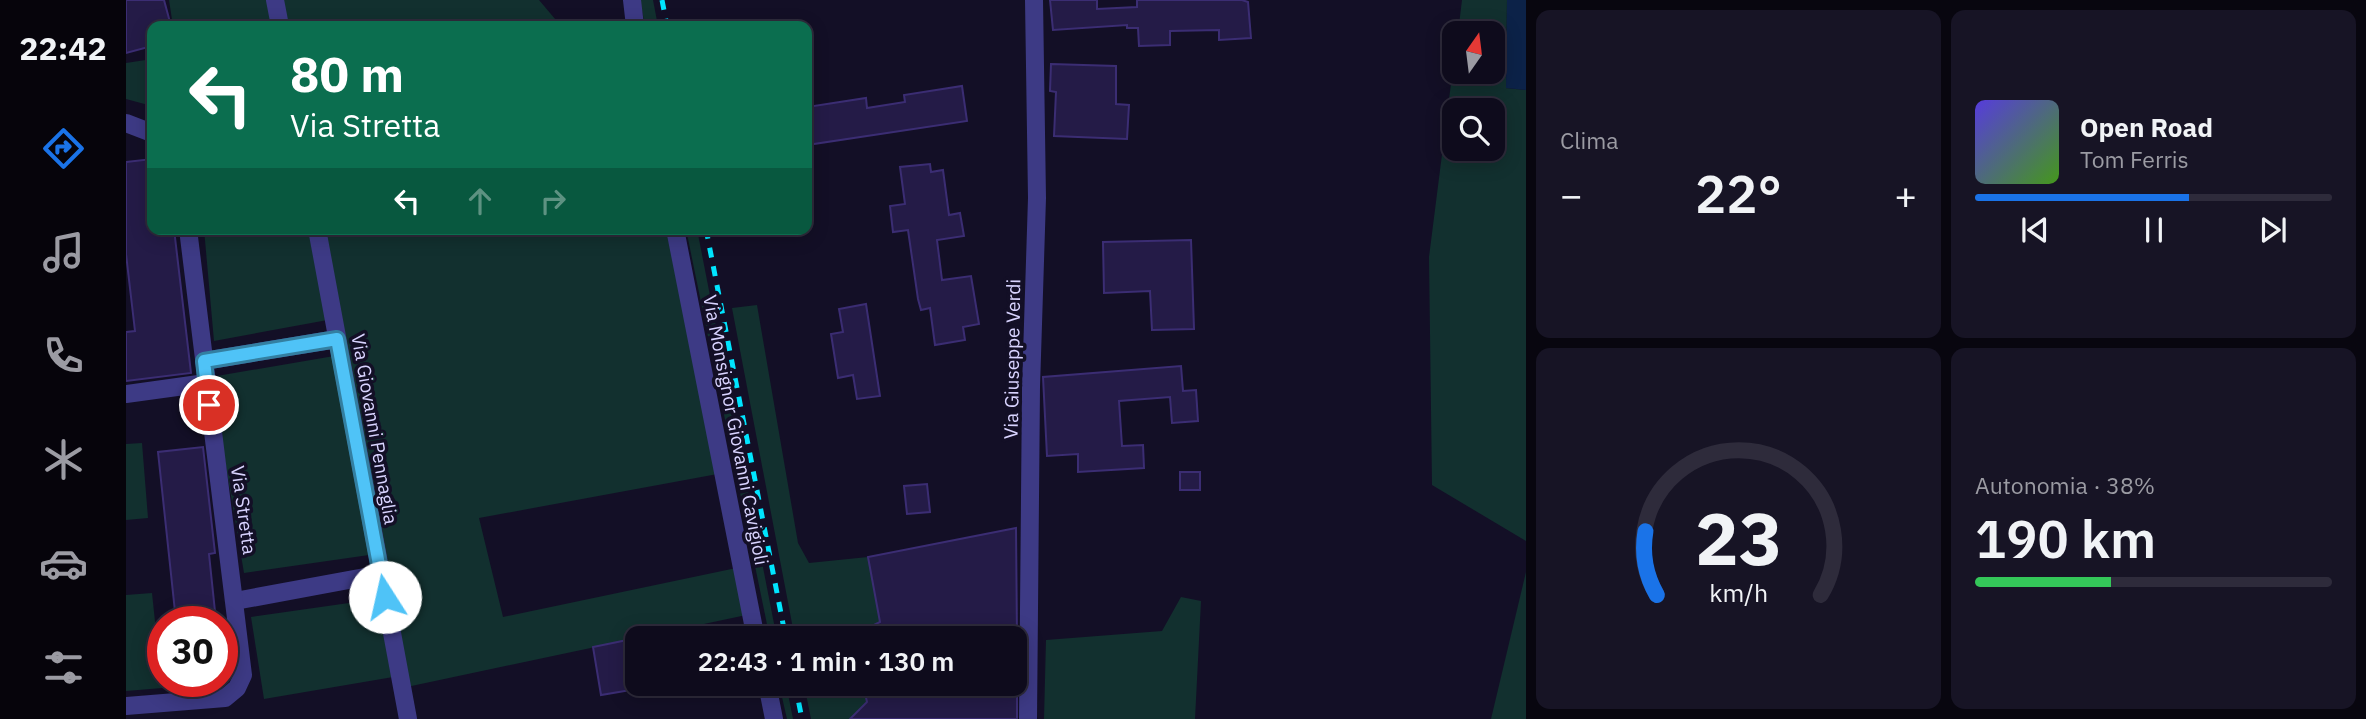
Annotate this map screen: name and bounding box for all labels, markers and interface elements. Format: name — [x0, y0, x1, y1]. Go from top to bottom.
north arrow — [1442, 21, 1505, 84]
map controls — [1442, 21, 1505, 161]
text: 22:42 — [19, 27, 107, 69]
text: 80 m — [290, 42, 404, 105]
icon: left — [175, 49, 266, 140]
button: search — [1442, 98, 1505, 161]
text: Via Stretta — [290, 104, 440, 146]
text: Open Road — [2080, 110, 2213, 144]
icon: directions — [39, 124, 88, 173]
text: Clima — [1560, 125, 1619, 155]
text: Tom Ferris — [2080, 144, 2189, 174]
text: 22° — [1695, 160, 1782, 227]
text: − — [1560, 170, 1583, 219]
text: + — [1894, 170, 1917, 219]
icon: left — [388, 182, 426, 220]
icon: ahead — [461, 182, 499, 220]
icon: right — [534, 182, 572, 220]
icon: previous — [2016, 211, 2054, 249]
icon: pause — [2135, 211, 2173, 249]
icon: next — [2254, 211, 2292, 249]
icon: music — [39, 228, 88, 277]
street label: Via Giuseppe Verdi — [999, 279, 1025, 439]
street label: Via Monsignor Giovanni Cavigioli — [698, 293, 774, 567]
icon: phone — [39, 331, 88, 380]
street label: Via Giovanni Pennaglia — [346, 332, 404, 526]
pin — [179, 375, 239, 435]
icon: arrive — [190, 386, 228, 424]
icon: climate — [39, 435, 88, 484]
street label: Via Stretta — [226, 464, 262, 556]
text: Autonomia · 38% — [1975, 470, 2155, 500]
text: 23 — [1695, 490, 1782, 585]
text: 190 km — [1975, 505, 2156, 572]
icon: car — [39, 539, 88, 588]
position arrow — [348, 560, 422, 634]
text: km/h — [1709, 575, 1768, 608]
speed limit sign: 30 — [147, 606, 238, 697]
icon: filters — [39, 643, 88, 692]
text: 22:43 · 1 min · 130 m — [698, 644, 954, 678]

